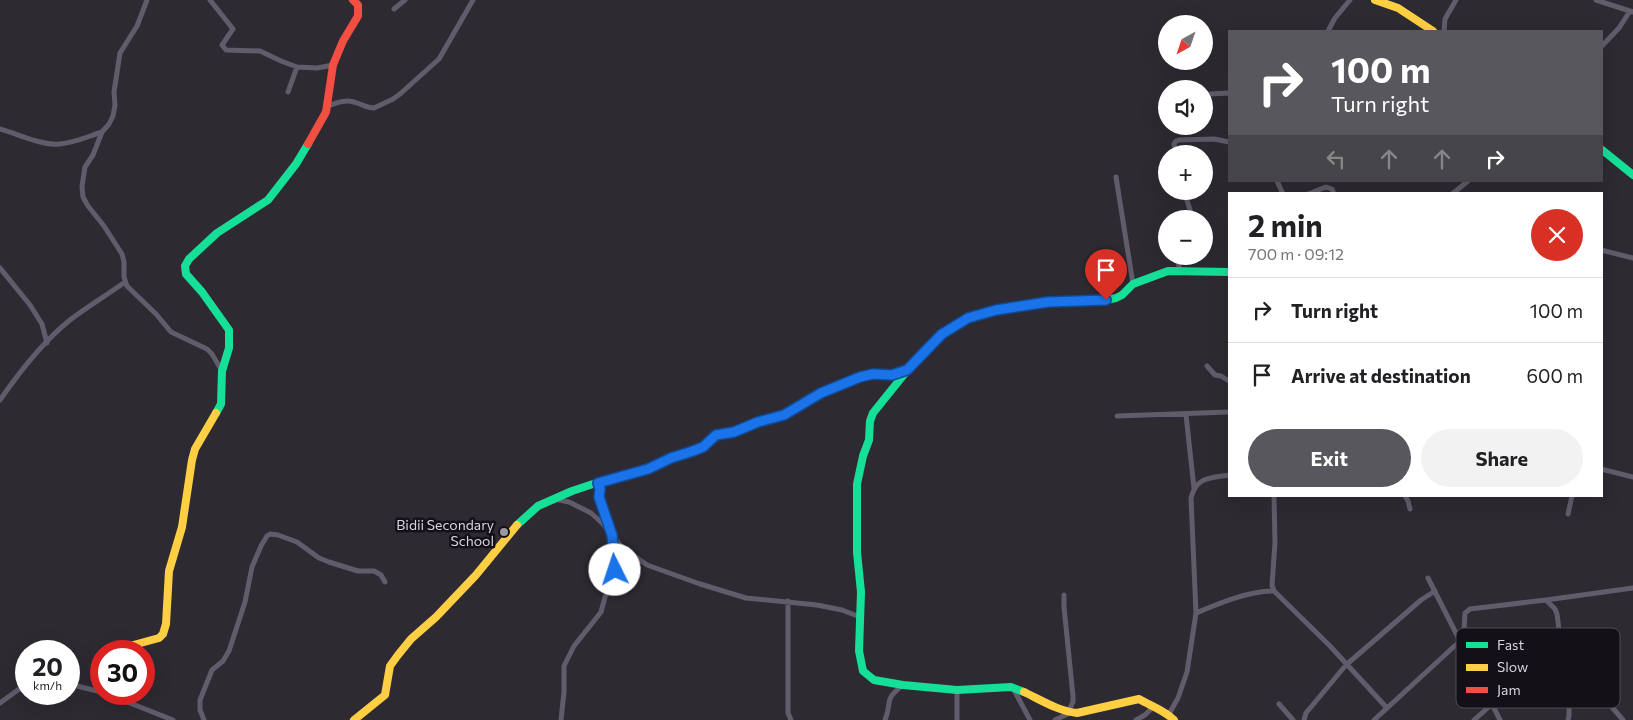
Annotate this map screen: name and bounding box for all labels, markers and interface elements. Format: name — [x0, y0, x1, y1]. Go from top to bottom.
north arrow — [1158, 15, 1212, 70]
map controls — [1158, 15, 1213, 265]
text: 100 m — [1331, 47, 1431, 90]
icon: right — [1248, 50, 1313, 115]
button: sound — [1158, 80, 1213, 135]
text: Turn right — [1331, 90, 1429, 117]
button: + — [1158, 145, 1213, 200]
icon: left — [1322, 145, 1350, 173]
icon: ahead — [1375, 145, 1403, 173]
icon: ahead — [1428, 145, 1456, 173]
icon: right — [1481, 145, 1509, 173]
text: 2 min — [1248, 206, 1323, 243]
button: close — [1531, 209, 1583, 261]
button: − — [1158, 210, 1213, 265]
text: 700 m · 09:12 — [1248, 244, 1344, 263]
pin — [1085, 249, 1127, 300]
icon: arrive — [1092, 256, 1120, 284]
icon: right — [1248, 296, 1276, 324]
text: Turn right — [1291, 299, 1378, 322]
text: 100 m — [1530, 299, 1583, 322]
icon: arrive — [1248, 361, 1276, 389]
text: Arrive at destination — [1291, 364, 1471, 387]
text: 600 m — [1526, 364, 1583, 387]
button: Exit — [1248, 429, 1411, 487]
button: Share — [1421, 429, 1583, 487]
place label: Bidii Secondary School — [396, 516, 494, 549]
marker: Bidii Secondary School — [498, 526, 510, 538]
position arrow — [588, 543, 640, 595]
legend — [1456, 628, 1620, 708]
text: Fast — [1497, 636, 1524, 653]
speed limit sign: 30 — [90, 640, 155, 705]
text: 20 — [32, 651, 63, 681]
text: Slow — [1497, 658, 1528, 675]
text: km/h — [33, 678, 62, 692]
text: Jam — [1497, 681, 1521, 698]

